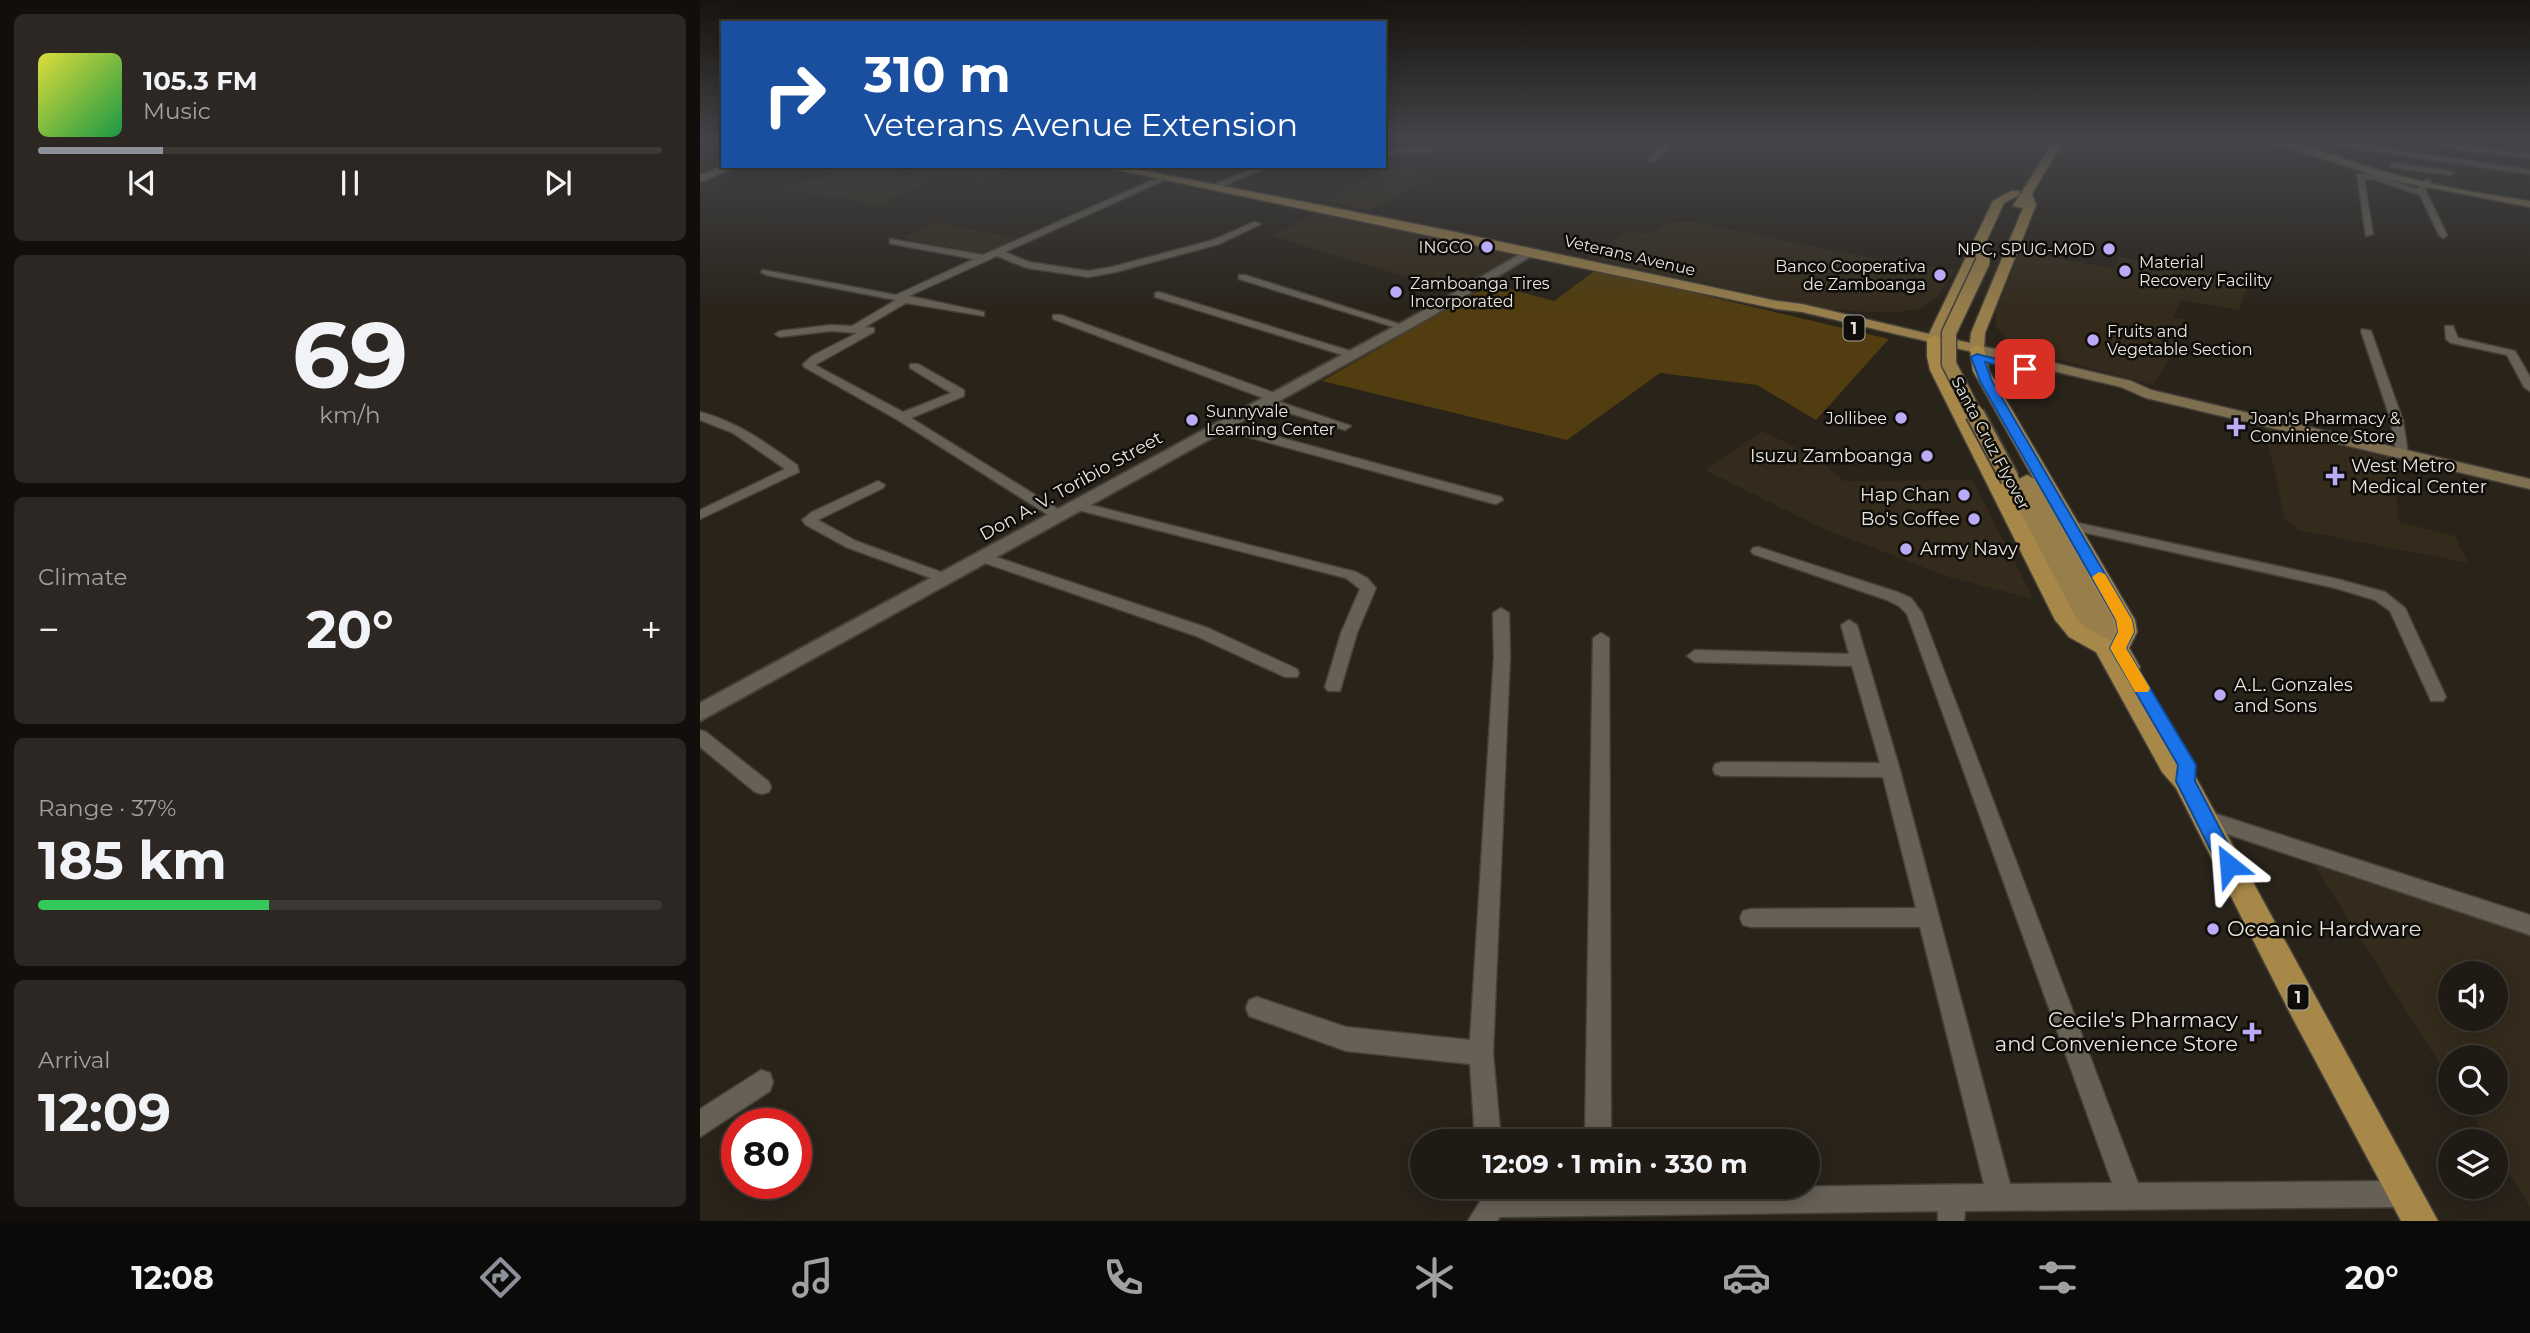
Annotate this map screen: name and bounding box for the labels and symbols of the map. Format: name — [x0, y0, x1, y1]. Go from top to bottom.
street label: Veterans Avenue — [1562, 231, 1697, 280]
place label: INGCO — [1419, 238, 1473, 257]
marker: INGCO — [1479, 239, 1495, 255]
place label: NPC, SPUG-MOD — [1957, 240, 2095, 259]
marker: NPC, SPUG-MOD — [2101, 241, 2117, 257]
place label: Material Recovery Facility — [2139, 253, 2272, 290]
place label: Banco Cooperativa de Zamboanga — [1775, 257, 1926, 294]
marker: Material Recovery Facility — [2117, 263, 2133, 279]
marker: Banco Cooperativa de Zamboanga — [1932, 267, 1948, 283]
place label: Zamboanga Tires Incorporated — [1410, 274, 1550, 311]
marker: Zamboanga Tires Incorporated — [1388, 284, 1404, 300]
road number: 1 — [1844, 316, 1864, 340]
place label: Fruits and Vegetable Section — [2107, 322, 2252, 359]
marker: Fruits and Vegetable Section — [2085, 332, 2101, 348]
pin — [1995, 339, 2055, 399]
street label: Santa Cruz Flyover — [1947, 373, 2034, 513]
place label: Sunnyvale Learning Center — [1206, 402, 1335, 439]
place label: Jollibee — [1825, 409, 1887, 428]
place label: Joan's Pharmacy & Convinience Store — [2249, 409, 2401, 446]
marker: Jollibee — [1893, 410, 1909, 426]
marker: Sunnyvale Learning Center — [1184, 412, 1200, 428]
marker: Joan's Pharmacy & Convinience Store — [2228, 419, 2244, 435]
street label: Don A. V. Toribio Street — [976, 427, 1166, 545]
place label: Isuzu Zamboanga — [1750, 445, 1913, 467]
marker: Isuzu Zamboanga — [1919, 448, 1935, 464]
place label: West Metro Medical Center — [2351, 455, 2487, 498]
marker: West Metro Medical Center — [2325, 466, 2345, 486]
place label: Hap Chan — [1860, 484, 1950, 506]
marker: Hap Chan — [1956, 487, 1972, 503]
place label: Bo's Coffee — [1861, 508, 1960, 530]
marker: Bo's Coffee — [1966, 511, 1982, 527]
place label: Army Navy — [1920, 538, 2018, 560]
marker: Army Navy — [1898, 541, 1914, 557]
place label: A.L. Gonzales and Sons — [2234, 674, 2353, 717]
marker: A.L. Gonzales and Sons — [2212, 687, 2228, 703]
position arrow — [2192, 828, 2266, 902]
place label: Oceanic Hardware — [2227, 916, 2421, 941]
marker: Oceanic Hardware — [2205, 921, 2221, 937]
road number: 1 — [2288, 984, 2308, 1009]
place label: Cecile's Pharmacy and Convenience Store — [1995, 1007, 2239, 1056]
marker: Cecile's Pharmacy and Convenience Store — [2244, 1024, 2260, 1040]
speed limit sign: 80 — [721, 1108, 812, 1199]

